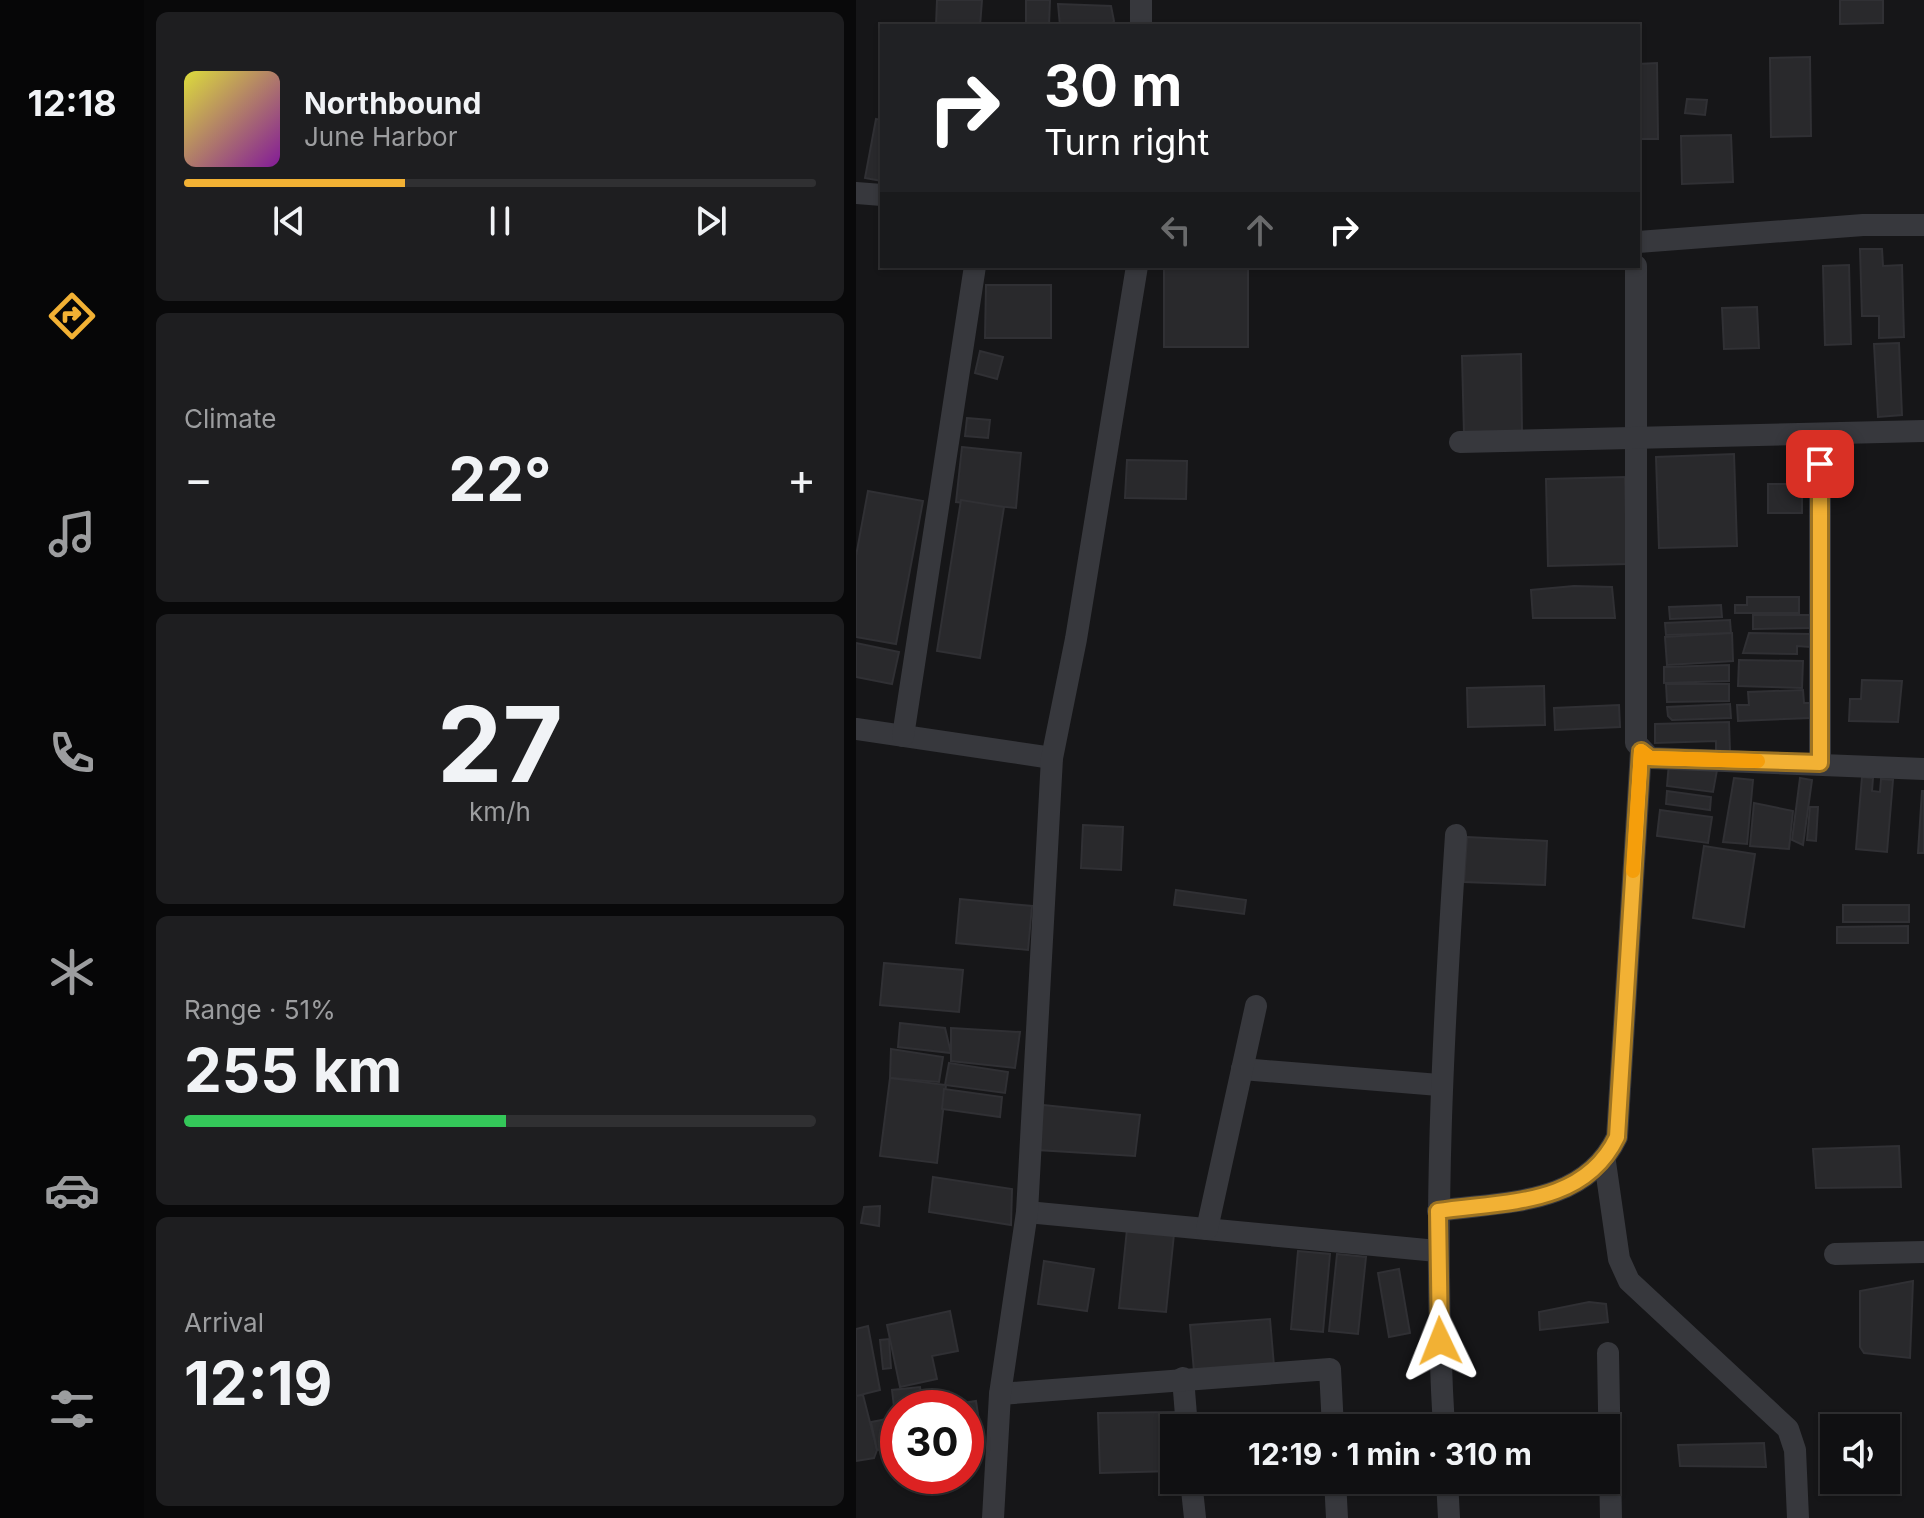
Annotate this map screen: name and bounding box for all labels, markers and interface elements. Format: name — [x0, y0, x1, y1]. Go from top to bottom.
text: 30 m — [1044, 52, 1182, 120]
icon: right — [912, 56, 1016, 160]
text: 12:18 — [27, 81, 117, 125]
text: Northbound — [304, 85, 481, 121]
text: Turn right — [1044, 120, 1209, 164]
text: June Harbor — [304, 121, 457, 152]
icon: previous — [267, 199, 311, 243]
icon: pause — [478, 199, 522, 243]
icon: next — [689, 199, 733, 243]
icon: left — [1154, 208, 1198, 252]
icon: ahead — [1238, 208, 1282, 252]
icon: right — [1322, 208, 1366, 252]
icon: directions — [44, 288, 100, 344]
text: Climate — [184, 403, 276, 434]
pin — [1786, 430, 1854, 498]
icon: arrive — [1798, 442, 1842, 486]
text: 22° — [448, 443, 552, 515]
text: − — [184, 452, 213, 506]
text: + — [787, 452, 816, 506]
icon: music — [44, 506, 100, 562]
text: 27 — [437, 681, 563, 807]
icon: phone — [44, 725, 100, 781]
text: km/h — [469, 796, 531, 827]
icon: climate — [44, 944, 100, 1000]
text: Range · 51% — [184, 994, 336, 1025]
text: 255 km — [184, 1034, 402, 1106]
icon: car — [44, 1162, 100, 1218]
position arrow — [1398, 1299, 1482, 1383]
text: Arrival — [184, 1307, 264, 1338]
text: 12:19 — [184, 1347, 333, 1419]
icon: filters — [44, 1381, 100, 1437]
speed limit sign: 30 — [880, 1390, 984, 1494]
map controls — [1820, 1414, 1900, 1494]
button: sound — [1820, 1414, 1900, 1494]
text: 12:19 · 1 min · 310 m — [1248, 1436, 1532, 1472]

